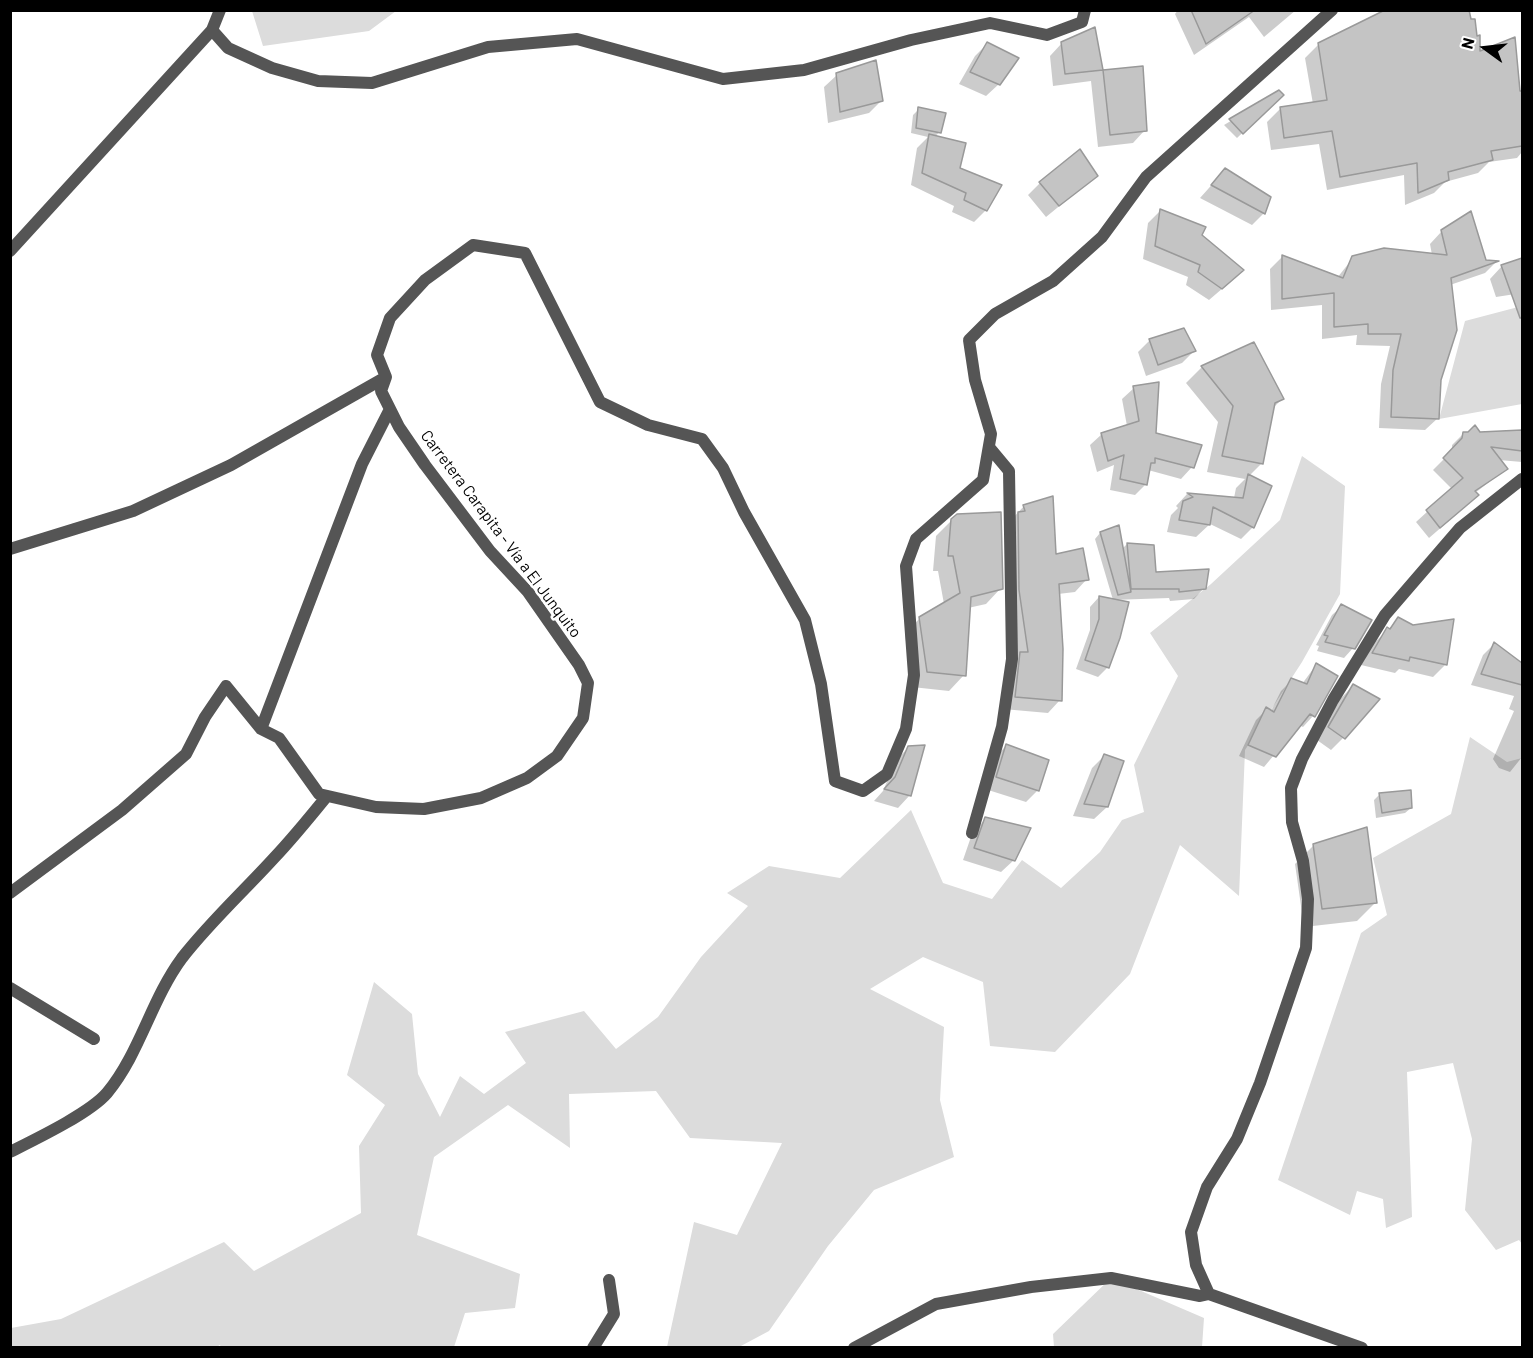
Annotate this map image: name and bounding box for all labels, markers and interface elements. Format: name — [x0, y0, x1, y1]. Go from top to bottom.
north arrow — [1455, 18, 1515, 78]
text: N — [1457, 36, 1478, 51]
street label: Carretera Carapita - Vía a El Junquito — [417, 426, 585, 642]

